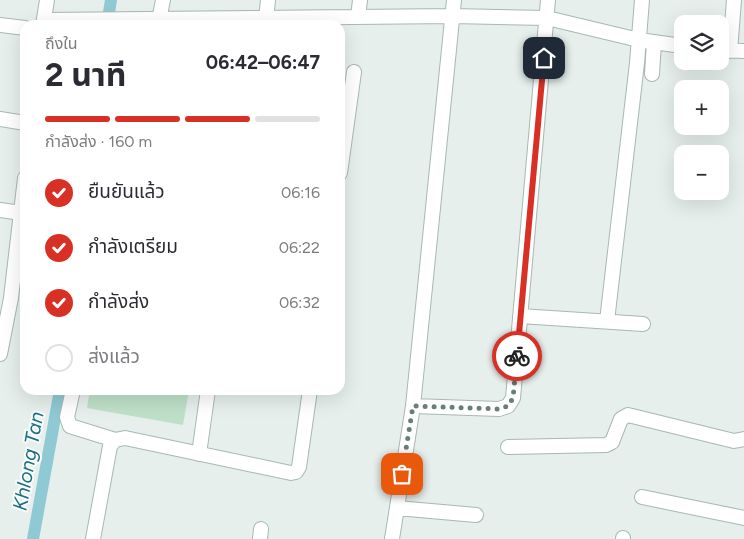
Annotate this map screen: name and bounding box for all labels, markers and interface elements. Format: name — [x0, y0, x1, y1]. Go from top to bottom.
map controls — [674, 15, 729, 200]
button: layers — [674, 15, 729, 70]
text: ถึงใน — [45, 34, 78, 53]
pin — [523, 37, 565, 79]
icon: home — [530, 44, 558, 72]
text: 06:42–06:47 — [206, 51, 320, 74]
text: 2 นาที — [45, 56, 126, 94]
button: + — [674, 80, 729, 135]
text: กำลังส่ง · 160 m — [45, 132, 152, 151]
button: − — [674, 145, 729, 200]
icon: check — [45, 179, 73, 207]
text: ยืนยันแล้ว — [88, 180, 165, 203]
text: 06:16 — [281, 183, 320, 202]
icon: check — [45, 234, 73, 262]
text: กำลังเตรียม — [88, 235, 178, 258]
text: 06:22 — [279, 238, 320, 257]
icon: check — [45, 289, 73, 317]
text: กำลังส่ง — [88, 290, 149, 313]
text: 06:32 — [279, 293, 320, 312]
courier — [492, 331, 542, 381]
icon: bike — [503, 342, 531, 370]
text: ส่งแล้ว — [88, 345, 140, 368]
water label: Khlong Tan — [8, 410, 48, 512]
pin — [381, 453, 423, 495]
icon: bag — [388, 460, 416, 488]

